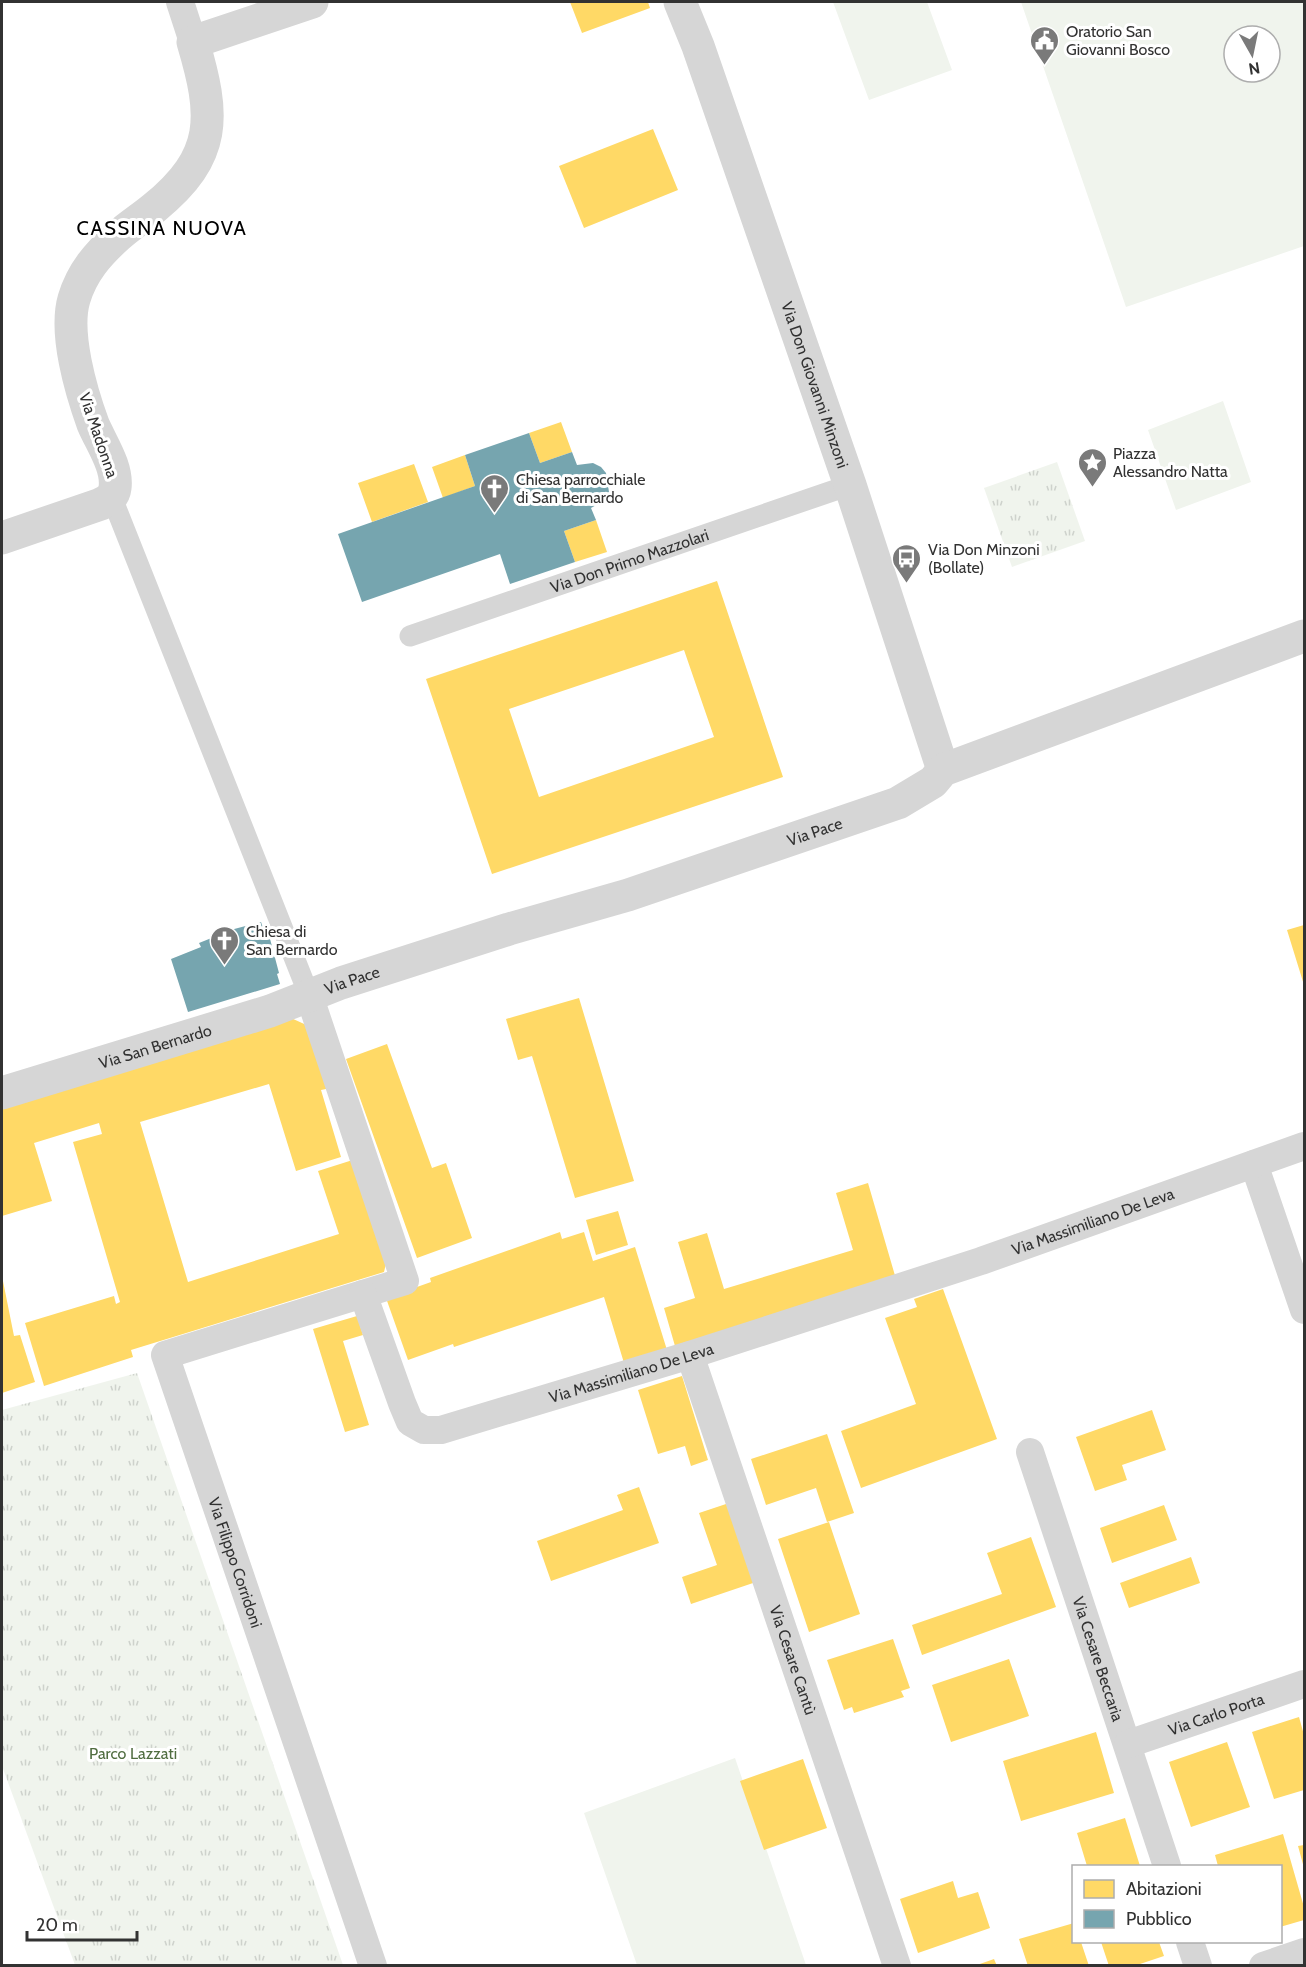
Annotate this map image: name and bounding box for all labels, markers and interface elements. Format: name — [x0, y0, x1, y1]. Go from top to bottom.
place label: Oratorio San Giovanni Bosco — [1066, 22, 1170, 59]
public building icon: Oratorio San Giovanni Bosco — [1029, 24, 1061, 66]
north arrow — [1222, 24, 1282, 84]
text: N — [1247, 58, 1261, 79]
district label: CASSINA NUOVA — [77, 216, 247, 240]
street label: Via Don Giovanni Minzoni — [777, 299, 852, 471]
street label: Via Madonna — [75, 390, 122, 481]
place label: Piazza Alessandro Natta — [1113, 444, 1228, 481]
place icon: Piazza Alessandro Natta — [1076, 446, 1108, 488]
place label: Chiesa parrocchiale di San Bernardo — [516, 470, 645, 507]
church icon: Chiesa parrocchiale di San Bernardo — [479, 472, 511, 514]
street label: Via Don Primo Mazzolari — [548, 525, 711, 597]
place label: Via Don Minzoni (Bollate) — [928, 540, 1040, 577]
bus stop icon: Via Don Minzoni (Bollate) — [891, 542, 923, 584]
street label: Via Pace — [785, 814, 845, 850]
place label: Chiesa di San Bernardo — [246, 922, 338, 959]
church icon: Chiesa di San Bernardo — [209, 924, 241, 966]
street label: Via Pace — [322, 962, 382, 999]
street label: Via San Bernardo — [97, 1020, 214, 1073]
street label: Via Massimiliano De Leva — [1009, 1184, 1177, 1259]
street label: Via Massimiliano De Leva — [547, 1339, 716, 1407]
street label: Via Filippo Corridoni — [204, 1495, 266, 1630]
street label: Via Cesare Beccaria — [1069, 1594, 1128, 1724]
street label: Via Cesare Cantù — [766, 1603, 820, 1717]
street label: Via Carlo Porta — [1166, 1689, 1267, 1740]
park label: Parco Lazzati — [89, 1744, 177, 1763]
legend — [1072, 1865, 1282, 1943]
text: Abitazioni — [1126, 1878, 1202, 1900]
scale bar — [27, 1904, 136, 1942]
text: Pubblico — [1126, 1908, 1192, 1930]
text: 20 m — [36, 1914, 78, 1936]

